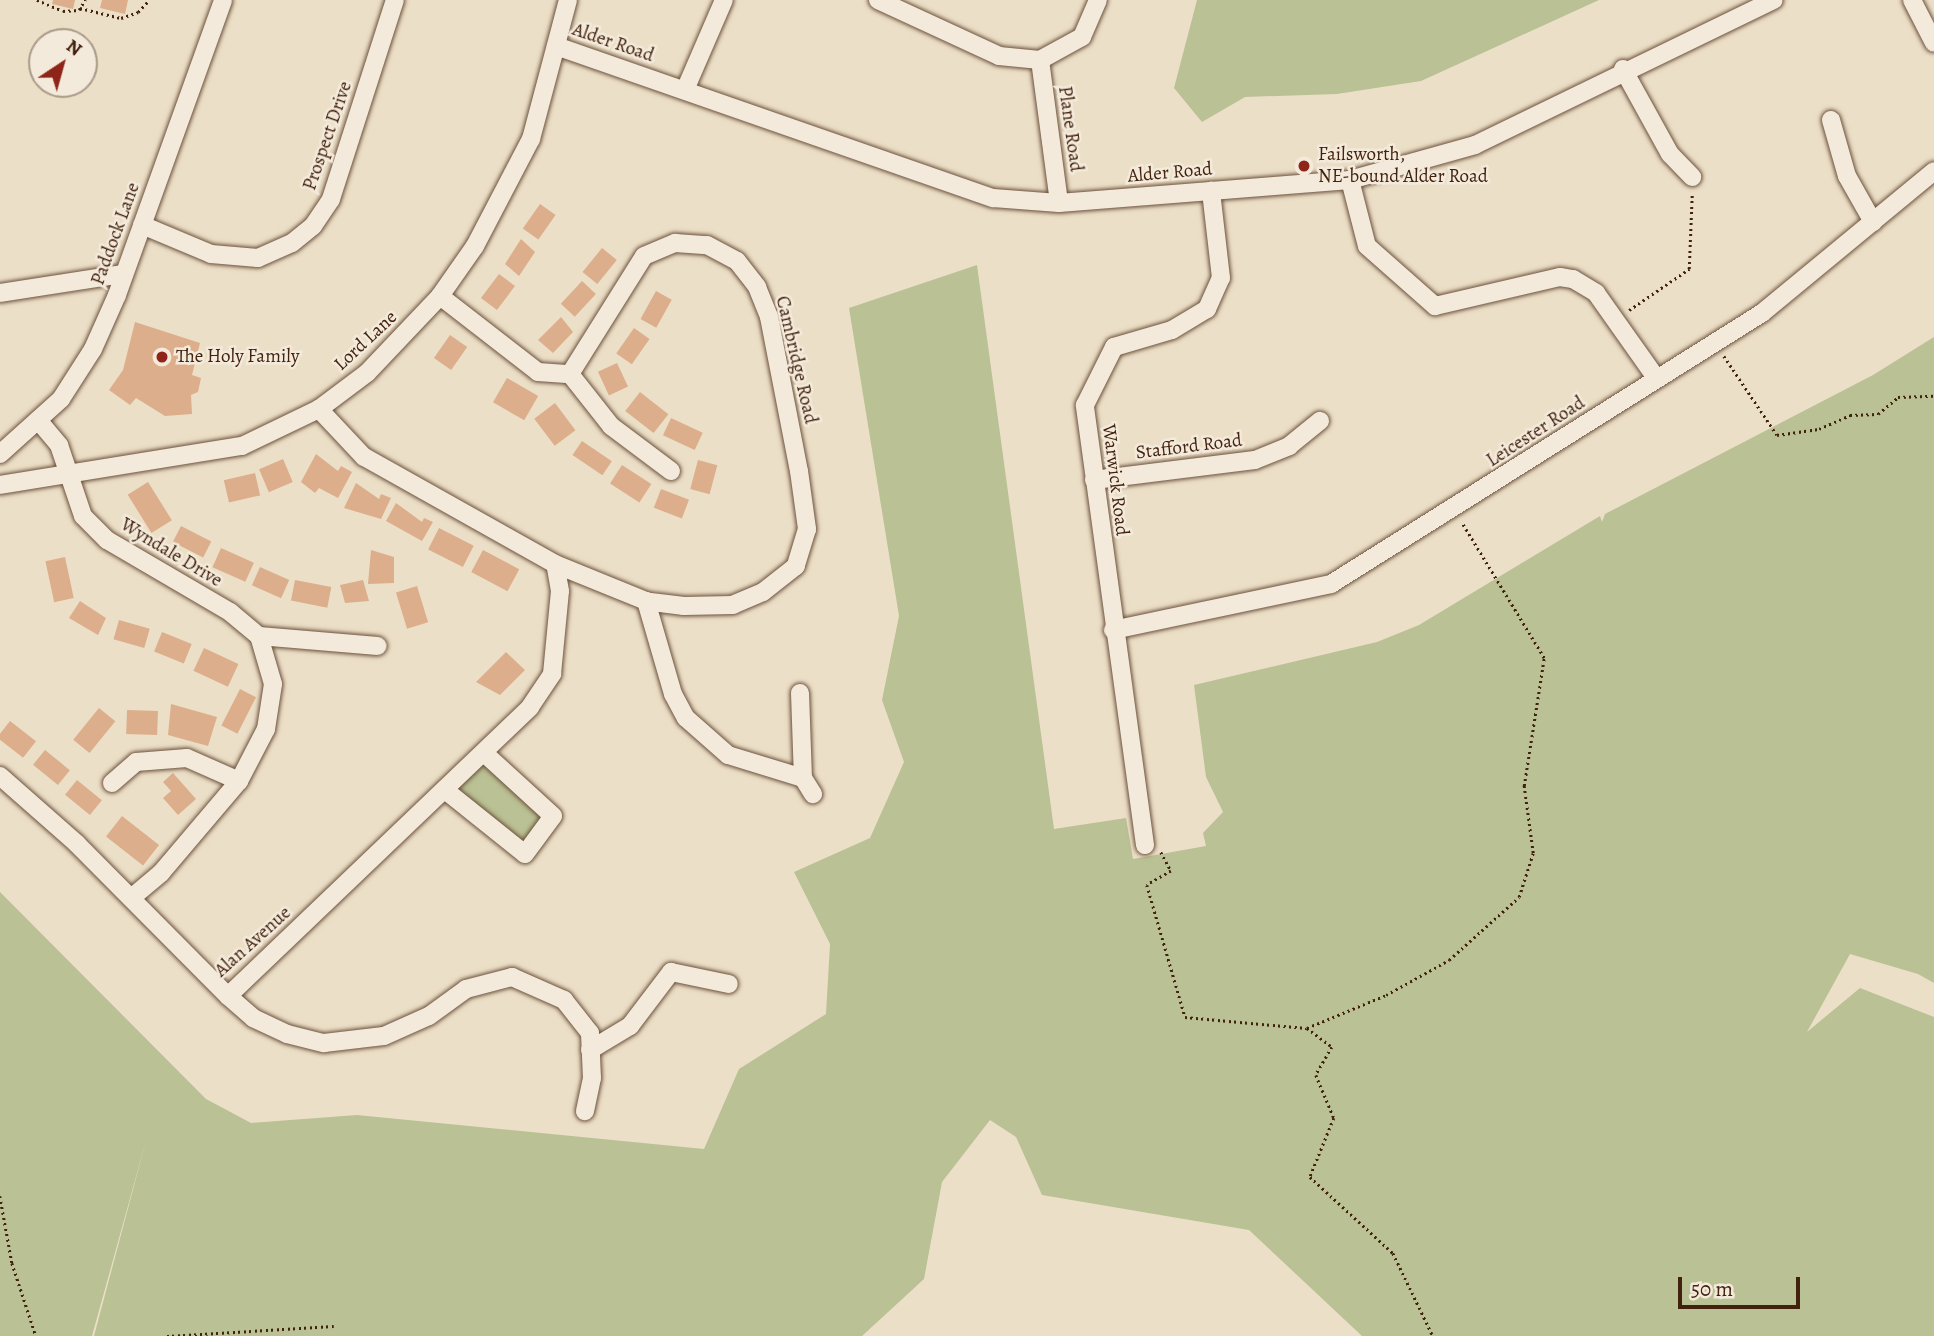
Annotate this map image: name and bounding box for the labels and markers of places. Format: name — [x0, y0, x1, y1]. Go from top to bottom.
place label: Failsworth, NE-bound Alder Road — [1318, 144, 1488, 188]
marker: Failsworth, NE-bound Alder Road — [1296, 158, 1312, 174]
place label: The Holy Family — [176, 346, 299, 368]
marker: The Holy Family — [154, 349, 170, 365]

